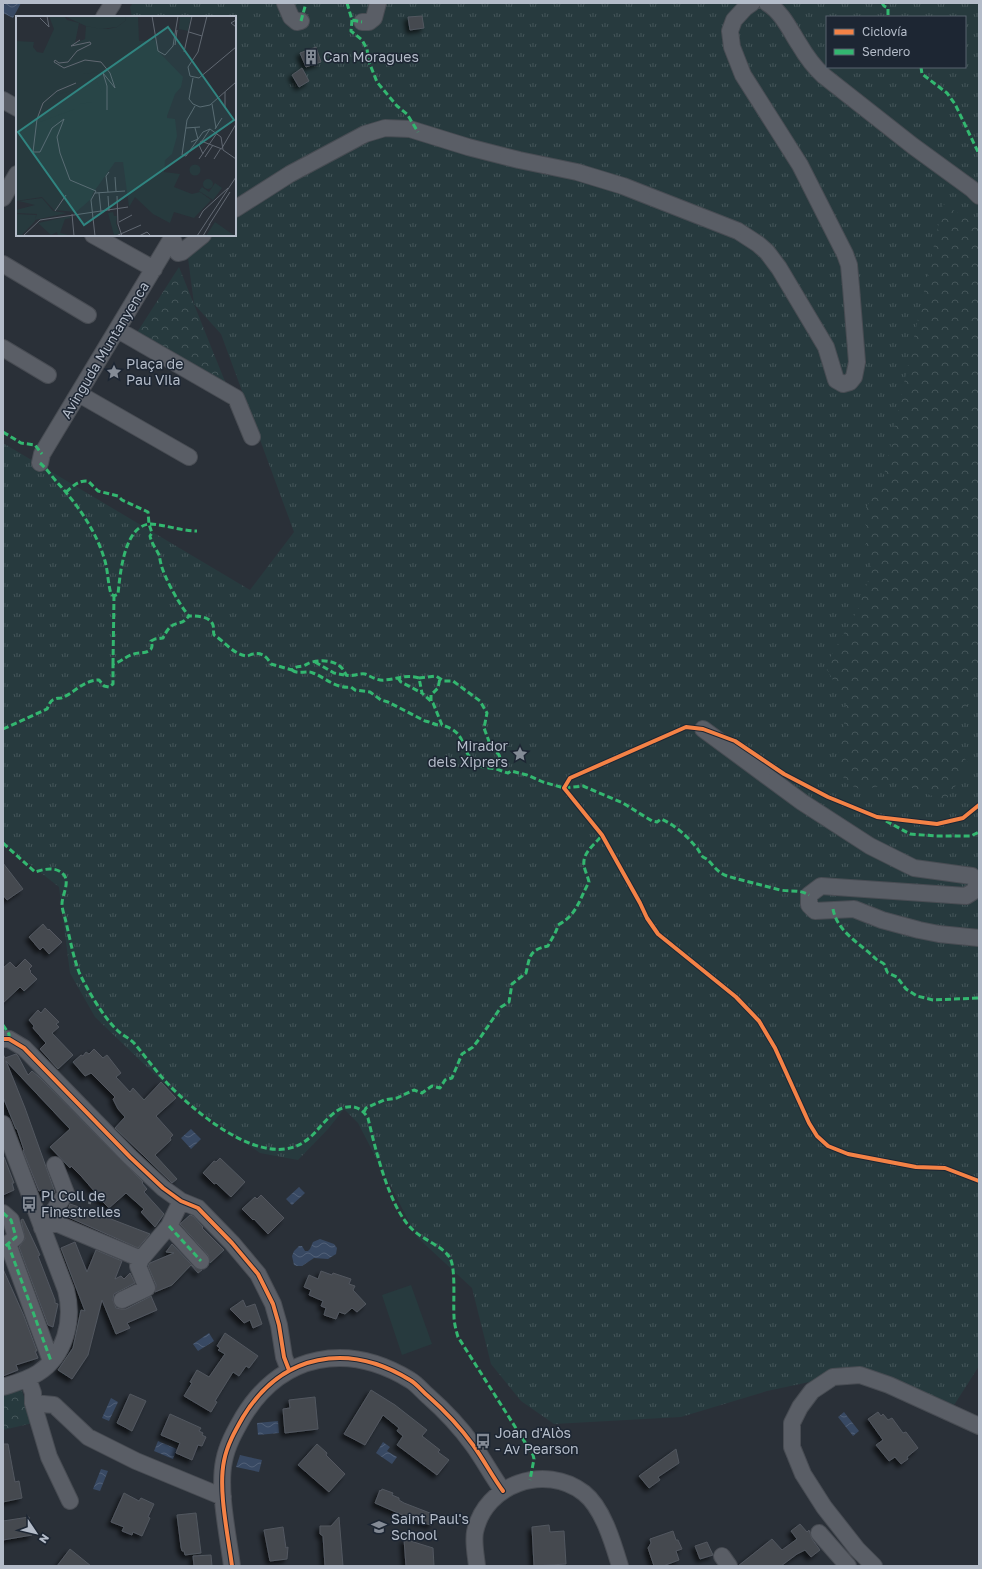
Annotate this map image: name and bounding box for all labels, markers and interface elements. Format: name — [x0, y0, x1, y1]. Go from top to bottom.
inset map — [16, 16, 236, 236]
legend — [826, 16, 966, 68]
text: Ciclovía — [862, 24, 907, 39]
text: Sendero — [862, 44, 910, 59]
building icon: Can Moragues — [302, 48, 320, 66]
place label: Can Moragues — [323, 48, 419, 65]
street label: Avinguda Muntanyenca — [57, 278, 152, 421]
place label: Plaça de Pau Vila — [126, 355, 183, 388]
place icon: Plaça de Pau Vila — [105, 363, 123, 381]
place label: Mirador dels Xiprers — [428, 737, 509, 770]
place icon: Mirador dels Xiprers — [511, 745, 529, 763]
place label: Pl Coll de Finestrelles — [41, 1187, 121, 1220]
bus stop icon: Pl Coll de Finestrelles — [20, 1195, 38, 1213]
place label: Joan d'Alòs - Av Pearson — [495, 1424, 579, 1457]
bus stop icon: Joan d'Alòs - Av Pearson — [474, 1432, 492, 1450]
place label: Saint Paul's School — [391, 1510, 469, 1543]
north arrow — [16, 1513, 56, 1553]
school or university icon: Saint Paul's School — [370, 1518, 388, 1536]
text: N — [37, 1532, 52, 1546]

